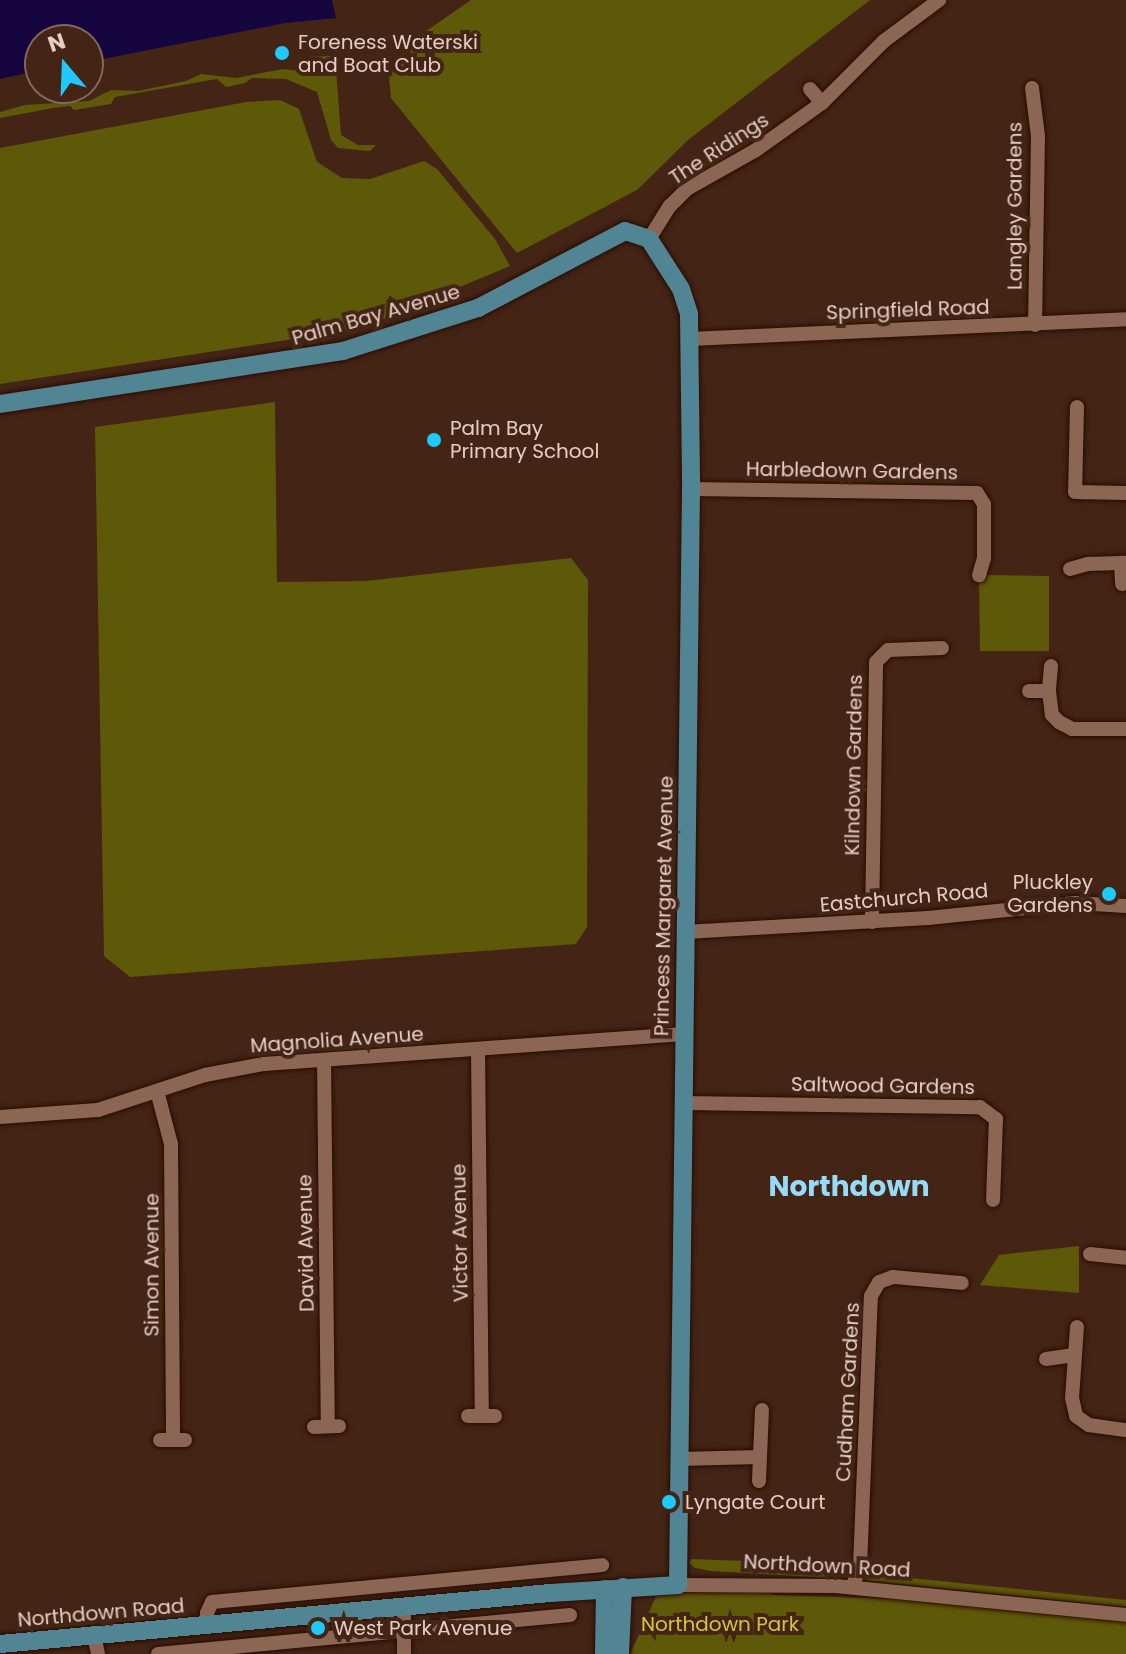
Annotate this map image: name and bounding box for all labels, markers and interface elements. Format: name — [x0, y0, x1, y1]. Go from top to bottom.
north arrow — [24, 24, 104, 104]
text: N — [44, 25, 70, 60]
place label: Foreness Waterski and Boat Club — [298, 30, 478, 77]
marker: Foreness Waterski and Boat Club — [273, 44, 291, 62]
street label: The Ridings — [665, 108, 773, 190]
street label: Langley Gardens — [1003, 122, 1027, 290]
street label: Palm Bay Avenue — [289, 280, 463, 350]
street label: Springfield Road — [826, 295, 990, 325]
place label: Palm Bay Primary School — [450, 416, 599, 463]
marker: Palm Bay Primary School — [425, 431, 443, 449]
street label: Harbledown Gardens — [746, 457, 958, 485]
street label: Kilndown Gardens — [840, 674, 868, 856]
street label: Princess Margaret Avenue — [650, 776, 678, 1036]
place label: Pluckley Gardens — [1007, 870, 1093, 917]
street label: Eastchurch Road — [819, 879, 989, 917]
marker: Pluckley Gardens — [1100, 885, 1118, 903]
street label: Magnolia Avenue — [250, 1022, 424, 1058]
street label: Saltwood Gardens — [791, 1072, 975, 1100]
street label: Victor Avenue — [447, 1164, 473, 1302]
district label: Northdown — [768, 1170, 930, 1204]
street label: David Avenue — [293, 1174, 319, 1312]
street label: Simon Avenue — [140, 1193, 164, 1337]
street label: Cudham Gardens — [831, 1302, 865, 1482]
place label: Lyngate Court — [685, 1490, 826, 1514]
marker: Lyngate Court — [660, 1493, 678, 1511]
street label: Northdown Road — [743, 1550, 911, 1582]
street label: Northdown Road — [17, 1594, 185, 1632]
park label: Northdown Park — [641, 1612, 799, 1636]
place label: West Park Avenue — [334, 1616, 512, 1640]
marker: West Park Avenue — [309, 1619, 327, 1637]

